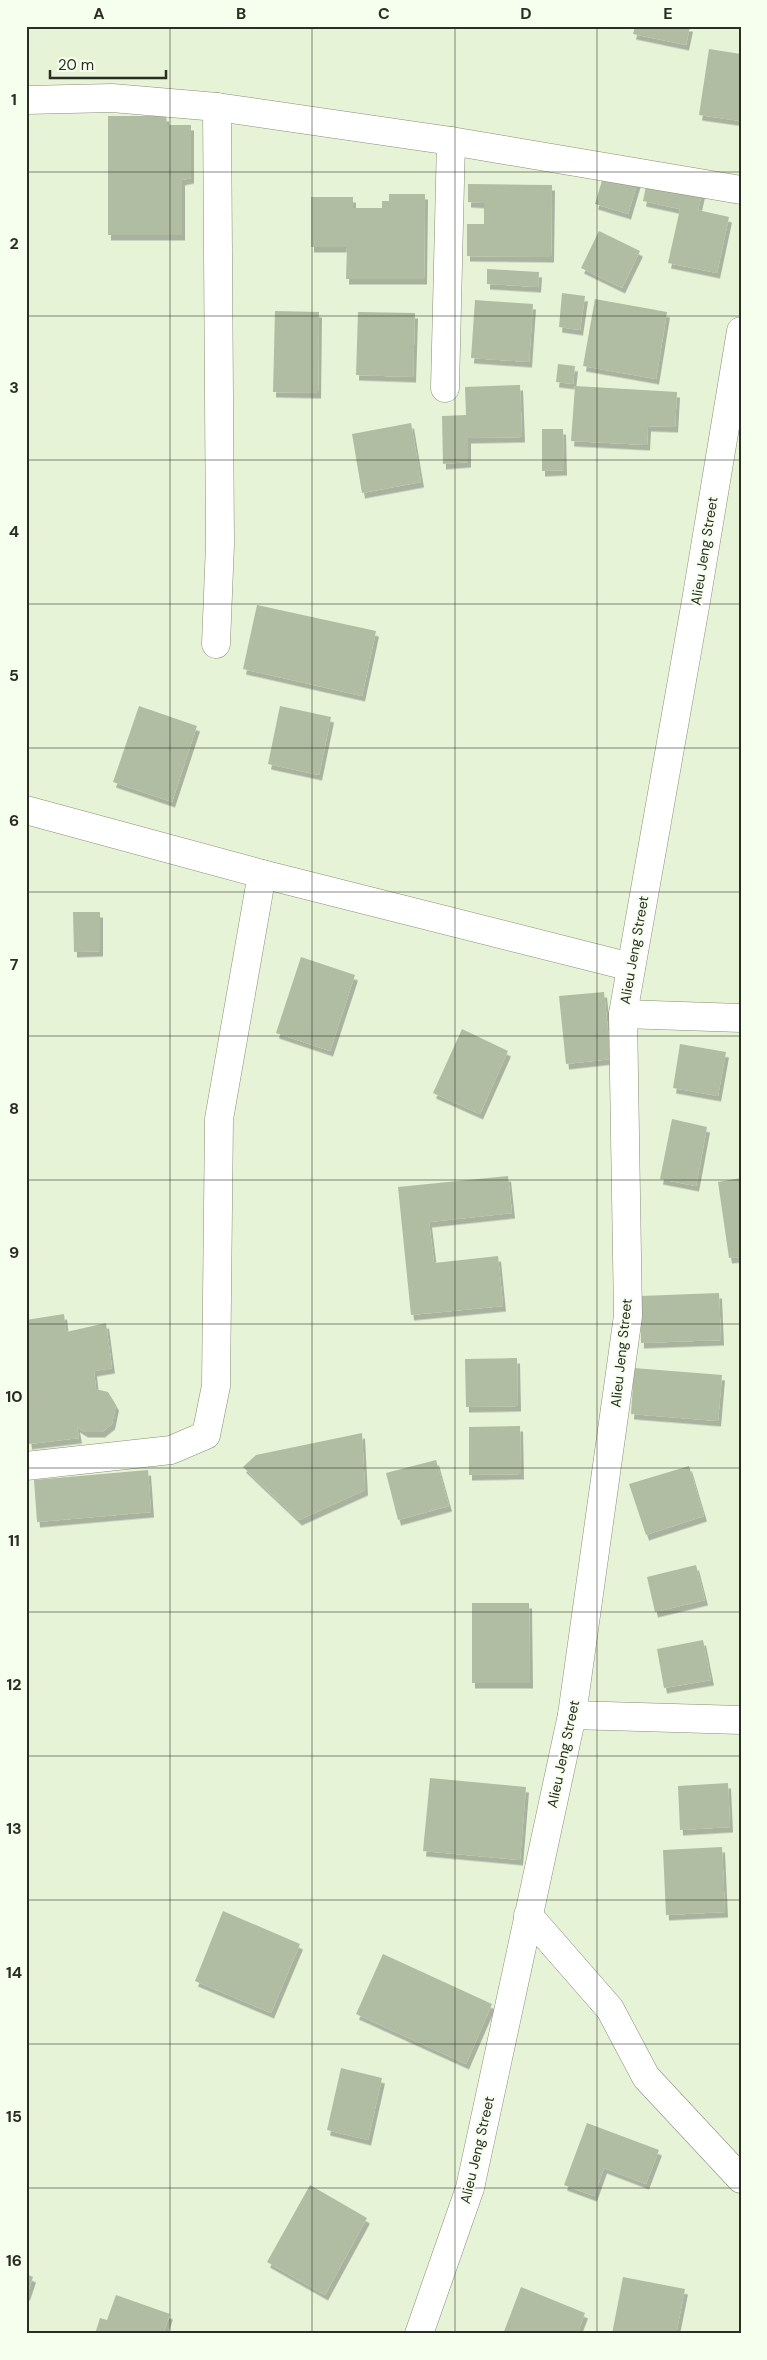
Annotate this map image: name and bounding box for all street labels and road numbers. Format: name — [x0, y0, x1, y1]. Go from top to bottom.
street label: Alieu Jeng Street — [687, 495, 721, 607]
street label: Alieu Jeng Street — [616, 894, 652, 1006]
street label: Alieu Jeng Street — [606, 1298, 636, 1408]
street label: Alieu Jeng Street — [543, 1698, 583, 1810]
street label: Alieu Jeng Street — [456, 2095, 498, 2205]

